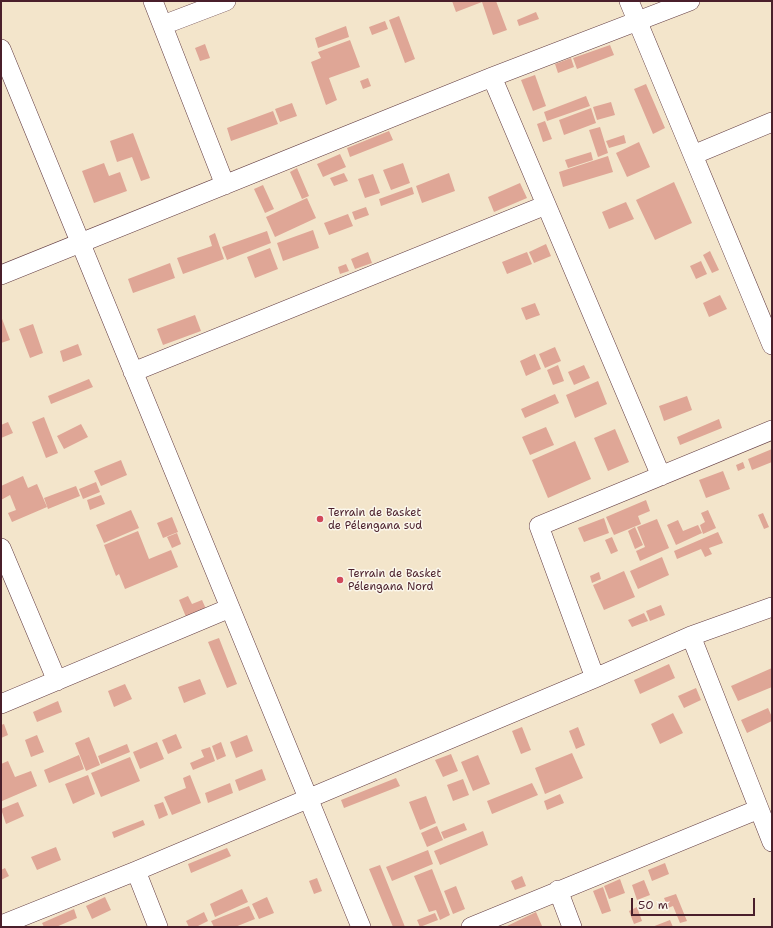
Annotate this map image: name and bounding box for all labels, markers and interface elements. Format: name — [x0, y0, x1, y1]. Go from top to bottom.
place label: Terrain de Basket de Pélengana sud — [328, 506, 422, 532]
marker: Terrain de Basket de Pélengana sud — [315, 514, 325, 524]
place label: Terrain de Basket Pélengana Nord — [348, 567, 441, 593]
marker: Terrain de Basket Pélengana Nord — [335, 575, 345, 585]
scale bar — [633, 890, 757, 916]
text: 50 m — [638, 897, 668, 913]

